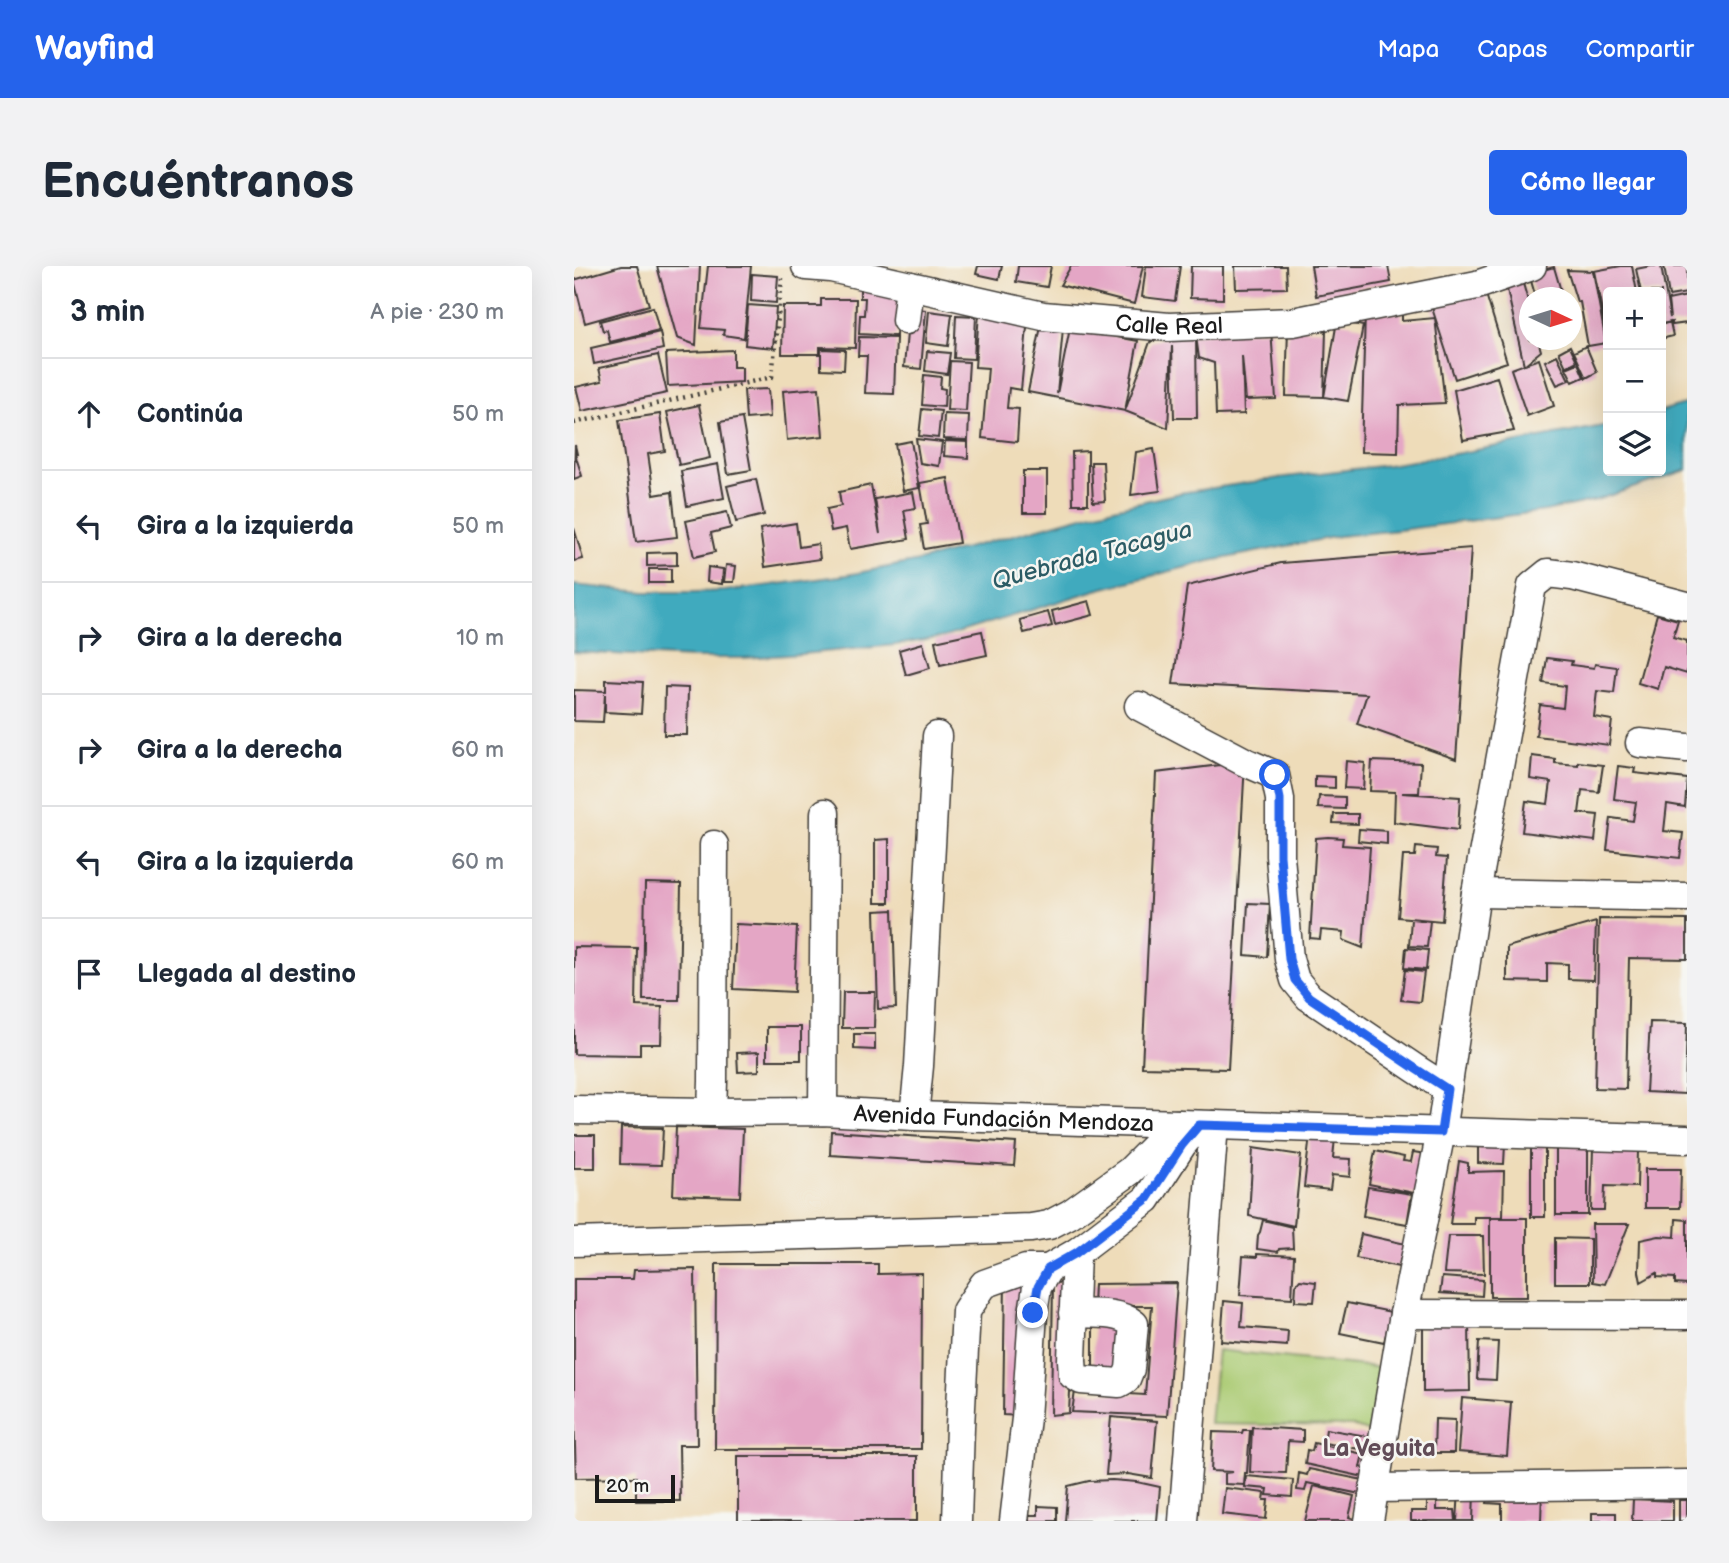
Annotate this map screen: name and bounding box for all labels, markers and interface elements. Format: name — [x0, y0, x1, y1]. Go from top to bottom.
text: Wayfind — [35, 29, 154, 69]
text: Mapa — [1378, 35, 1439, 64]
text: Capas — [1477, 35, 1547, 64]
text: Compartir — [1585, 35, 1694, 64]
button: Cómo llegar — [1489, 150, 1687, 215]
text: Encuéntranos — [42, 153, 354, 212]
north arrow — [1519, 287, 1582, 350]
map controls — [1603, 287, 1666, 476]
button: + — [1603, 287, 1666, 350]
text: 3 min — [70, 294, 145, 330]
text: A pie · 230 m — [370, 298, 504, 326]
street label: Calle Real — [1114, 309, 1223, 342]
button: − — [1603, 350, 1666, 413]
icon: ahead — [70, 395, 108, 433]
text: Continúa — [137, 399, 244, 430]
text: 50 m — [452, 400, 504, 428]
button: layers — [1603, 413, 1666, 476]
icon: left — [70, 507, 108, 545]
text: Gira a la izquierda — [137, 511, 354, 542]
text: 50 m — [452, 512, 504, 540]
water label: Quebrada Tacagua — [989, 515, 1195, 596]
icon: right — [70, 619, 108, 657]
text: Gira a la derecha — [137, 623, 343, 654]
text: 10 m — [456, 624, 504, 652]
icon: right — [70, 731, 108, 769]
text: Gira a la derecha — [137, 735, 343, 766]
text: 60 m — [451, 736, 504, 764]
route start — [1259, 759, 1290, 790]
icon: left — [70, 843, 108, 881]
text: Gira a la izquierda — [137, 847, 354, 878]
text: 60 m — [451, 848, 504, 876]
icon: arrive — [70, 955, 108, 993]
text: Llegada al destino — [137, 959, 356, 990]
street label: Avenida Fundación Mendoza — [853, 1100, 1154, 1138]
route end — [1017, 1297, 1048, 1328]
district label: La Veguita — [1322, 1434, 1436, 1463]
scale bar — [595, 1472, 676, 1504]
text: 20 m — [606, 1475, 649, 1498]

